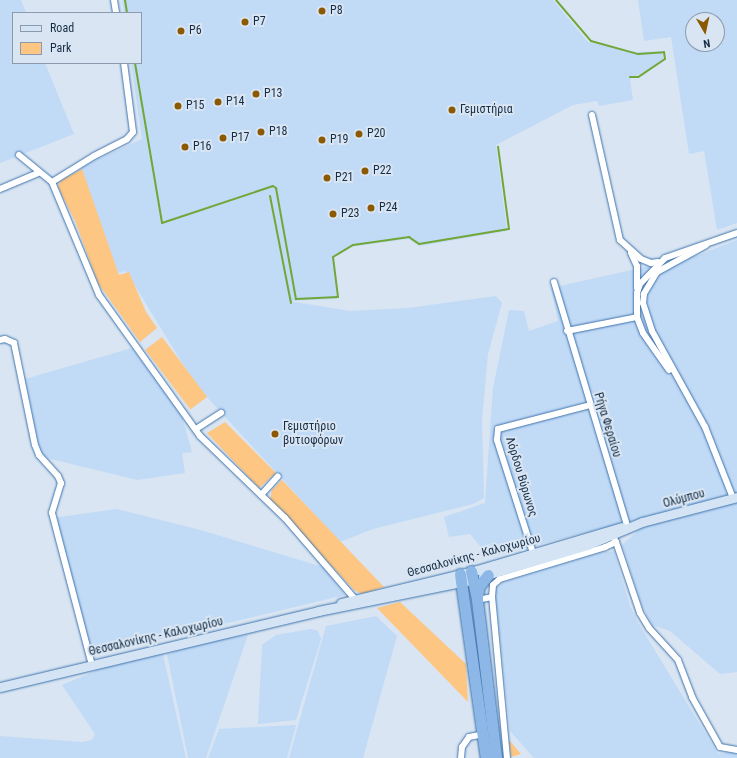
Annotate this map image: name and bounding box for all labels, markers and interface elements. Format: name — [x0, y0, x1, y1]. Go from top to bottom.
place label: P8 — [330, 4, 343, 18]
marker: P8 — [317, 6, 327, 16]
legend — [12, 12, 142, 64]
north arrow — [685, 12, 725, 52]
place label: P7 — [253, 15, 266, 29]
marker: P7 — [240, 17, 250, 27]
text: Road — [50, 21, 74, 35]
place label: P6 — [189, 24, 202, 38]
marker: P6 — [176, 26, 186, 36]
text: N — [702, 36, 711, 50]
text: Park — [50, 41, 71, 55]
place label: P13 — [264, 87, 282, 101]
marker: P13 — [251, 89, 261, 99]
place label: P14 — [226, 95, 244, 109]
marker: P14 — [213, 97, 223, 107]
place label: P15 — [186, 99, 204, 113]
marker: P15 — [173, 101, 183, 111]
place label: Γεμιστήρια — [460, 103, 513, 117]
marker: Γεμιστήρια — [447, 105, 457, 115]
place label: P18 — [269, 125, 287, 139]
marker: P18 — [256, 127, 266, 137]
place label: P20 — [367, 127, 385, 141]
marker: P20 — [354, 129, 364, 139]
place label: P17 — [231, 131, 249, 145]
marker: P17 — [218, 133, 228, 143]
place label: P19 — [330, 133, 348, 147]
marker: P19 — [317, 135, 327, 145]
place label: P16 — [193, 140, 211, 154]
marker: P16 — [180, 142, 190, 152]
place label: P22 — [373, 164, 391, 178]
marker: P22 — [360, 166, 370, 176]
place label: P21 — [335, 171, 353, 185]
marker: P21 — [322, 173, 332, 183]
place label: P24 — [379, 201, 397, 215]
marker: P24 — [366, 203, 376, 213]
place label: P23 — [341, 207, 359, 221]
marker: P23 — [328, 209, 338, 219]
street label: Ρήγα Φεραίου — [590, 391, 624, 459]
place label: Γεμιστήριο βυτιοφόρων — [283, 420, 343, 448]
marker: Γεμιστήριο βυτιοφόρων — [270, 429, 280, 439]
street label: Λόρδου Βύρωνος — [502, 435, 540, 519]
street label: Ολύμπου — [662, 487, 706, 511]
street label: Θεσσαλονίκης - Καλοχωρίου — [406, 531, 542, 581]
street label: Θεσσαλονίκης - Καλοχωρίου — [87, 615, 225, 659]

